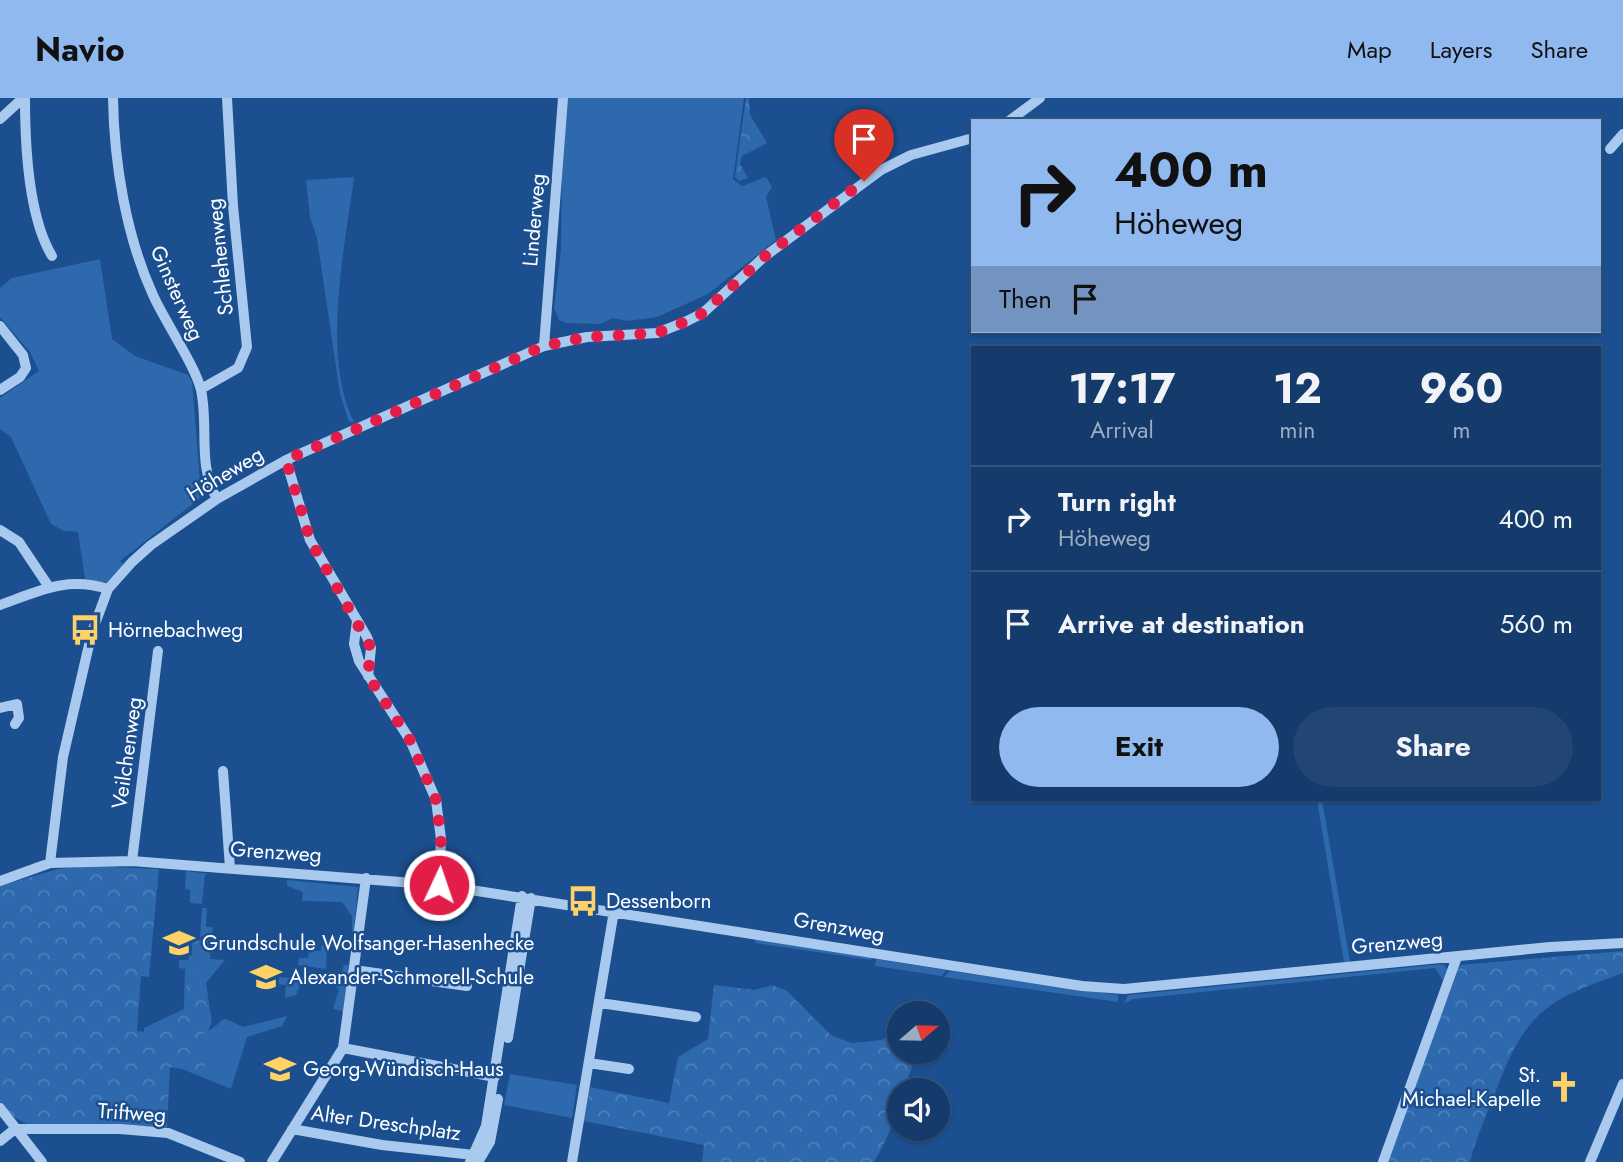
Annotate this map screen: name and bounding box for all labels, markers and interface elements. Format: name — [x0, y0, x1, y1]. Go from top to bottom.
text: Navio — [35, 26, 125, 73]
text: Map — [1347, 32, 1392, 67]
text: Layers — [1430, 32, 1492, 67]
text: Share — [1530, 32, 1588, 67]
pin — [834, 109, 894, 181]
icon: arrive — [845, 120, 883, 158]
text: 400 m — [1114, 135, 1268, 205]
icon: right — [999, 147, 1090, 238]
street label: Linderweg — [515, 172, 553, 268]
street label: Schlehenweg — [199, 197, 241, 317]
text: Höheweg — [1114, 200, 1243, 246]
street label: Ginsterweg — [143, 240, 211, 346]
text: Then — [999, 280, 1052, 318]
icon: arrive — [1066, 280, 1104, 318]
text: 17:17 — [1069, 358, 1175, 419]
text: 12 — [1273, 358, 1322, 419]
text: 960 — [1419, 358, 1503, 419]
text: Arrival — [1090, 413, 1154, 447]
text: min — [1279, 413, 1315, 447]
text: m — [1452, 413, 1470, 447]
street label: Höheweg — [181, 439, 269, 509]
text: Turn right — [1058, 483, 1176, 521]
icon: right — [999, 500, 1037, 538]
text: 400 m — [1499, 500, 1573, 538]
text: Höheweg — [1058, 521, 1151, 555]
icon: arrive — [999, 605, 1037, 643]
text: Arrive at destination — [1058, 605, 1305, 643]
text: 560 m — [1500, 605, 1573, 643]
bus stop icon: Hörnebachweg — [68, 613, 102, 647]
place label: Hörnebachweg — [108, 615, 243, 645]
street label: Veilchenweg — [104, 695, 150, 811]
button: Exit — [999, 707, 1279, 787]
button: Share — [1293, 707, 1573, 787]
street label: Grenzweg — [229, 834, 323, 870]
position arrow — [402, 848, 476, 922]
bus stop icon: Dessenborn — [566, 884, 600, 918]
place label: Dessenborn — [606, 886, 712, 916]
street label: Grenzweg — [791, 904, 887, 950]
street label: Grenzweg — [1350, 924, 1444, 962]
school or university icon: Grundschule Wolfsanger-Hasenhecke — [162, 926, 196, 960]
place label: Grundschule Wolfsanger-Hasenhecke — [202, 928, 535, 958]
school or university icon: Alexander-Schmorell-Schule — [249, 960, 283, 994]
place label: Alexander-Schmorell-Schule — [289, 962, 534, 992]
north arrow — [887, 1001, 950, 1064]
map controls — [887, 1001, 950, 1141]
school or university icon: Georg-Wündisch-Haus — [263, 1052, 297, 1086]
place label: Georg-Wündisch-Haus — [303, 1054, 504, 1084]
place label: St. Michael-Kapelle — [1402, 1060, 1541, 1114]
church icon: St. Michael-Kapelle — [1547, 1070, 1581, 1104]
button: sound — [887, 1078, 950, 1141]
street label: Triftweg — [97, 1096, 167, 1130]
street label: Alter Dreschplatz — [309, 1098, 463, 1148]

